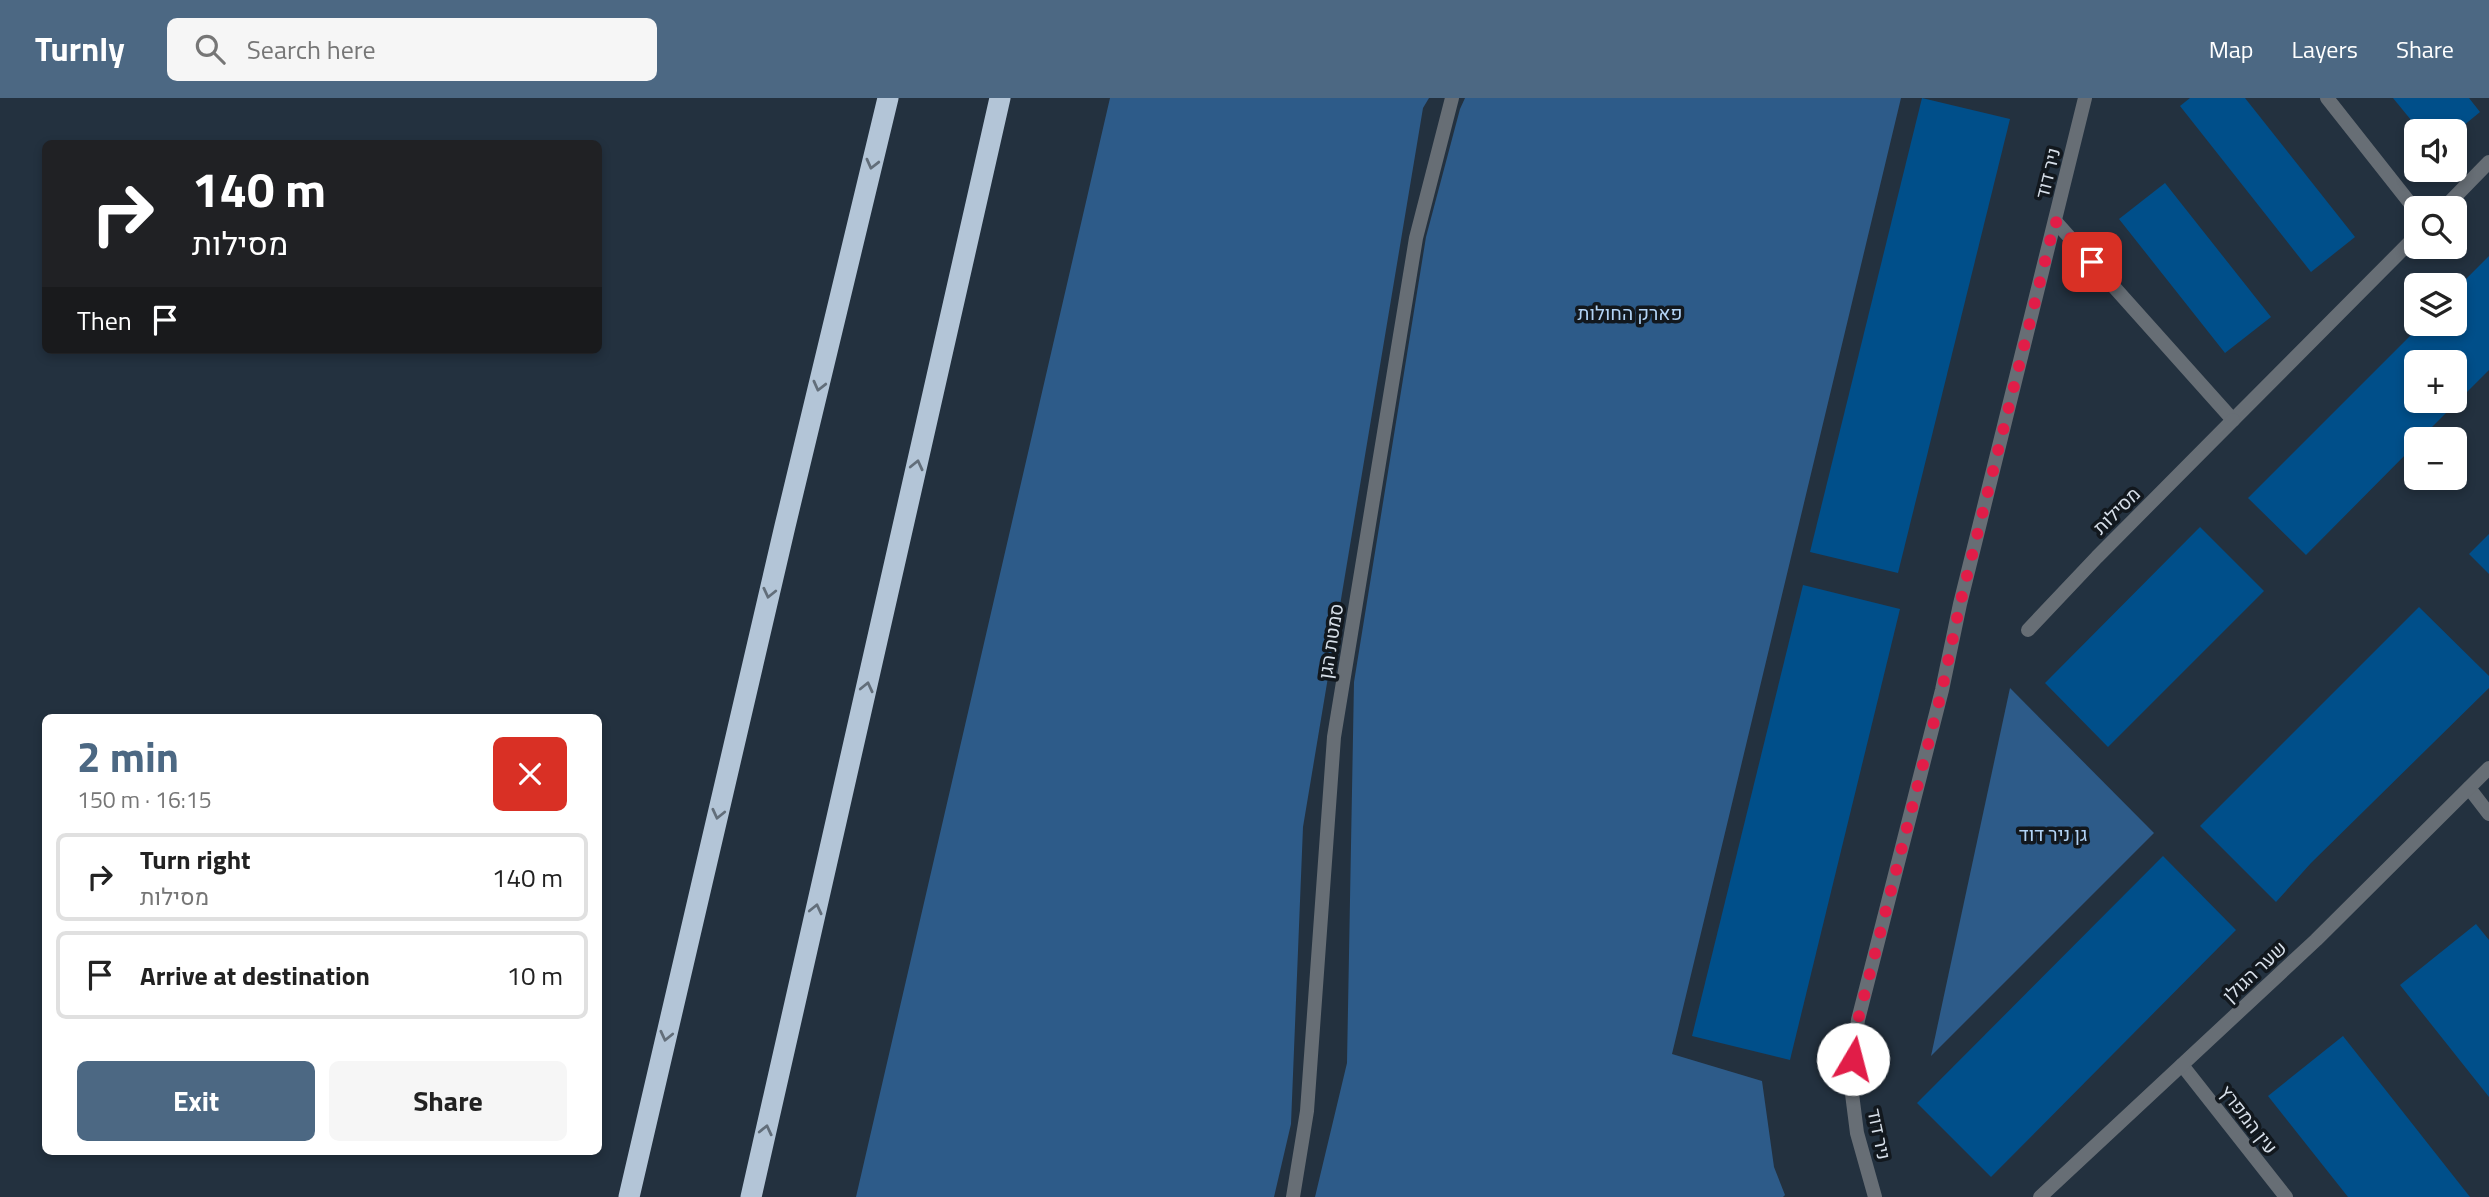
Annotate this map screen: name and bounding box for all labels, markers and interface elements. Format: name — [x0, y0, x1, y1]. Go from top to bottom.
search box — [167, 18, 657, 81]
text: Turnly — [35, 24, 125, 74]
icon: search — [191, 30, 229, 68]
text: Search here — [247, 30, 376, 69]
text: Map — [2209, 31, 2254, 67]
text: Layers — [2292, 31, 2358, 67]
text: Share — [2396, 31, 2454, 67]
map controls — [2404, 119, 2467, 490]
button: sound — [2404, 119, 2467, 182]
street label: ניר דוד — [2027, 144, 2067, 202]
text: 140 m — [192, 151, 326, 226]
one-way arrow — [866, 158, 880, 170]
icon: right — [77, 168, 168, 259]
button: search — [2404, 196, 2467, 259]
text: מסילות — [192, 219, 288, 267]
pin — [2062, 232, 2122, 292]
icon: arrive — [2073, 243, 2111, 281]
button: layers — [2404, 273, 2467, 336]
park label: פארק החולות — [1578, 298, 1682, 327]
text: Then — [77, 301, 132, 340]
icon: arrive — [146, 301, 184, 339]
button: + — [2404, 350, 2467, 413]
one-way arrow — [812, 379, 827, 391]
button: − — [2404, 427, 2467, 490]
one-way arrow — [909, 459, 923, 471]
street label: מסילות — [2086, 480, 2146, 540]
one-way arrow — [763, 587, 778, 599]
street label: סמטת הגן — [1310, 601, 1350, 681]
one-way arrow — [858, 681, 873, 693]
text: 2 min — [77, 724, 179, 788]
button: close — [493, 737, 567, 811]
text: 150 m · 16:15 — [77, 782, 212, 817]
one-way arrow — [711, 808, 726, 820]
park label: גן ניר דוד — [2019, 819, 2087, 848]
text: Turn right — [140, 840, 251, 879]
icon: right — [81, 858, 119, 896]
text: 140 m — [492, 858, 563, 897]
text: מסילות — [140, 879, 209, 914]
one-way arrow — [808, 903, 823, 915]
street label: שער הגולן — [2215, 933, 2293, 1009]
icon: arrive — [81, 956, 119, 994]
text: Arrive at destination — [140, 956, 370, 995]
text: 10 m — [506, 956, 563, 995]
position arrow — [1816, 1022, 1890, 1096]
one-way arrow — [660, 1030, 674, 1042]
button: Exit — [77, 1061, 315, 1141]
button: Share — [329, 1061, 567, 1141]
street label: עין המפרץ — [2213, 1078, 2285, 1160]
street label: ניר דוד — [1860, 1106, 1900, 1162]
one-way arrow — [758, 1124, 772, 1136]

